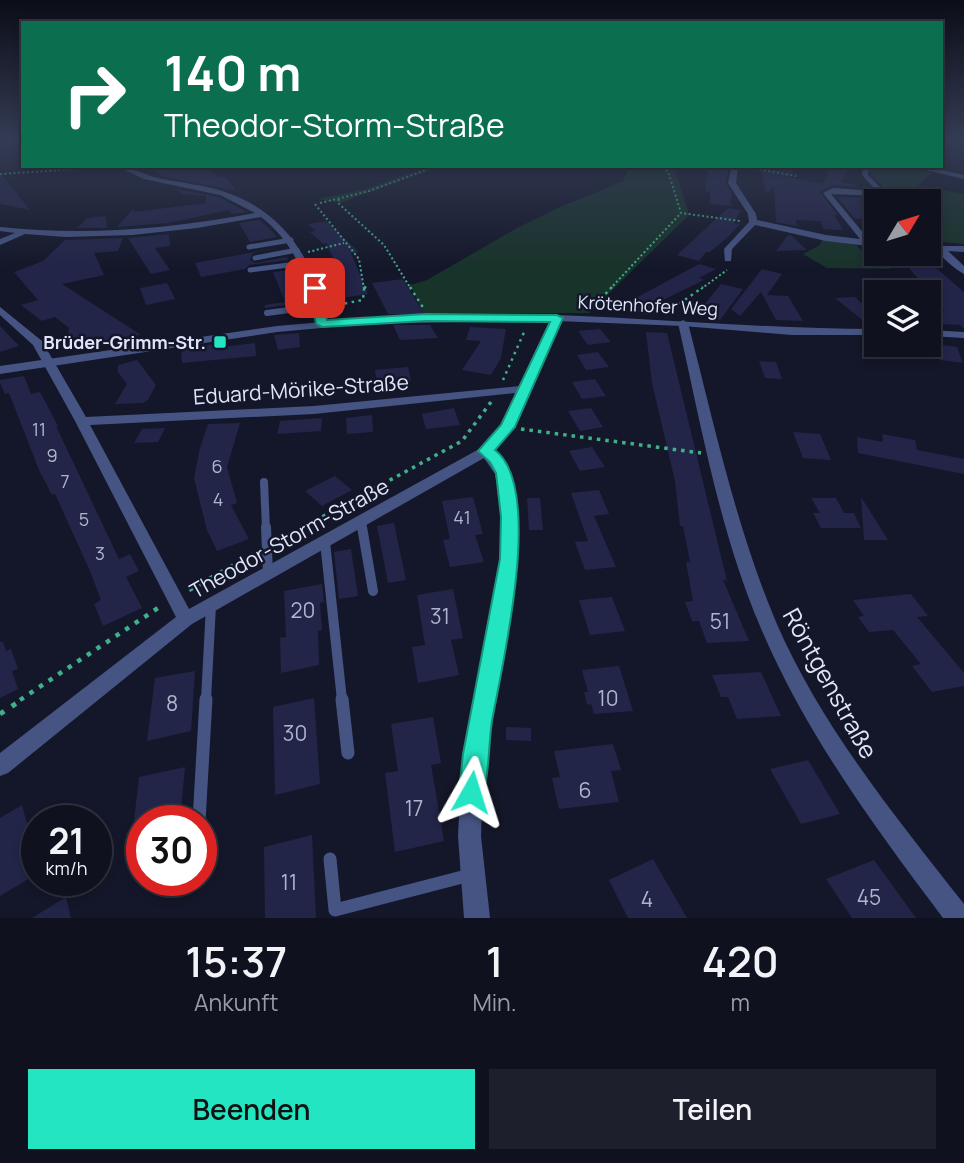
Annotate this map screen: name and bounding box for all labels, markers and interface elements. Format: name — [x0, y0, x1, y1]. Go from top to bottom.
text: 140 m — [164, 39, 301, 106]
icon: right — [49, 49, 140, 140]
text: Theodor-Storm-Straße — [164, 103, 505, 147]
north arrow — [864, 189, 942, 266]
map controls — [864, 189, 941, 357]
pin — [285, 258, 345, 318]
icon: arrive — [296, 269, 334, 307]
button: layers — [864, 280, 941, 357]
street label: Krötenhofer Weg — [577, 289, 719, 321]
place label: Brüder-Grimm-Str. — [43, 330, 206, 354]
marker: Brüder-Grimm-Str. — [212, 334, 228, 350]
street label: Eduard-Mörike-Straße — [192, 367, 410, 411]
house number: 11 — [32, 417, 46, 441]
house number: 9 — [46, 443, 58, 467]
house number: 6 — [211, 454, 223, 478]
house number: 7 — [60, 469, 70, 493]
street label: Theodor-Storm-Straße — [184, 472, 394, 604]
house number: 4 — [213, 487, 223, 511]
house number: 41 — [453, 505, 471, 529]
house number: 5 — [79, 507, 89, 531]
house number: 3 — [95, 541, 105, 565]
house number: 20 — [291, 596, 315, 624]
house number: 31 — [430, 602, 450, 630]
street label: Röntgenstraße — [776, 602, 886, 764]
house number: 51 — [710, 607, 730, 635]
house number: 10 — [598, 684, 619, 712]
house number: 8 — [166, 689, 178, 717]
house number: 30 — [283, 719, 307, 747]
position arrow — [434, 755, 508, 829]
house number: 6 — [578, 776, 592, 804]
house number: 17 — [405, 794, 423, 822]
speed limit sign: 30 — [126, 805, 217, 896]
text: 21 — [48, 817, 85, 865]
text: km/h — [46, 856, 87, 880]
house number: 11 — [281, 868, 297, 896]
house number: 45 — [857, 883, 881, 911]
house number: 4 — [641, 885, 653, 913]
text: 15:37 — [185, 932, 287, 990]
text: 1 — [486, 932, 503, 990]
text: 420 — [702, 932, 779, 990]
text: Ankunft — [194, 986, 278, 1018]
text: Min. — [472, 986, 517, 1018]
text: m — [731, 986, 750, 1018]
button: Beenden — [28, 1069, 475, 1149]
button: Teilen — [489, 1069, 936, 1149]

